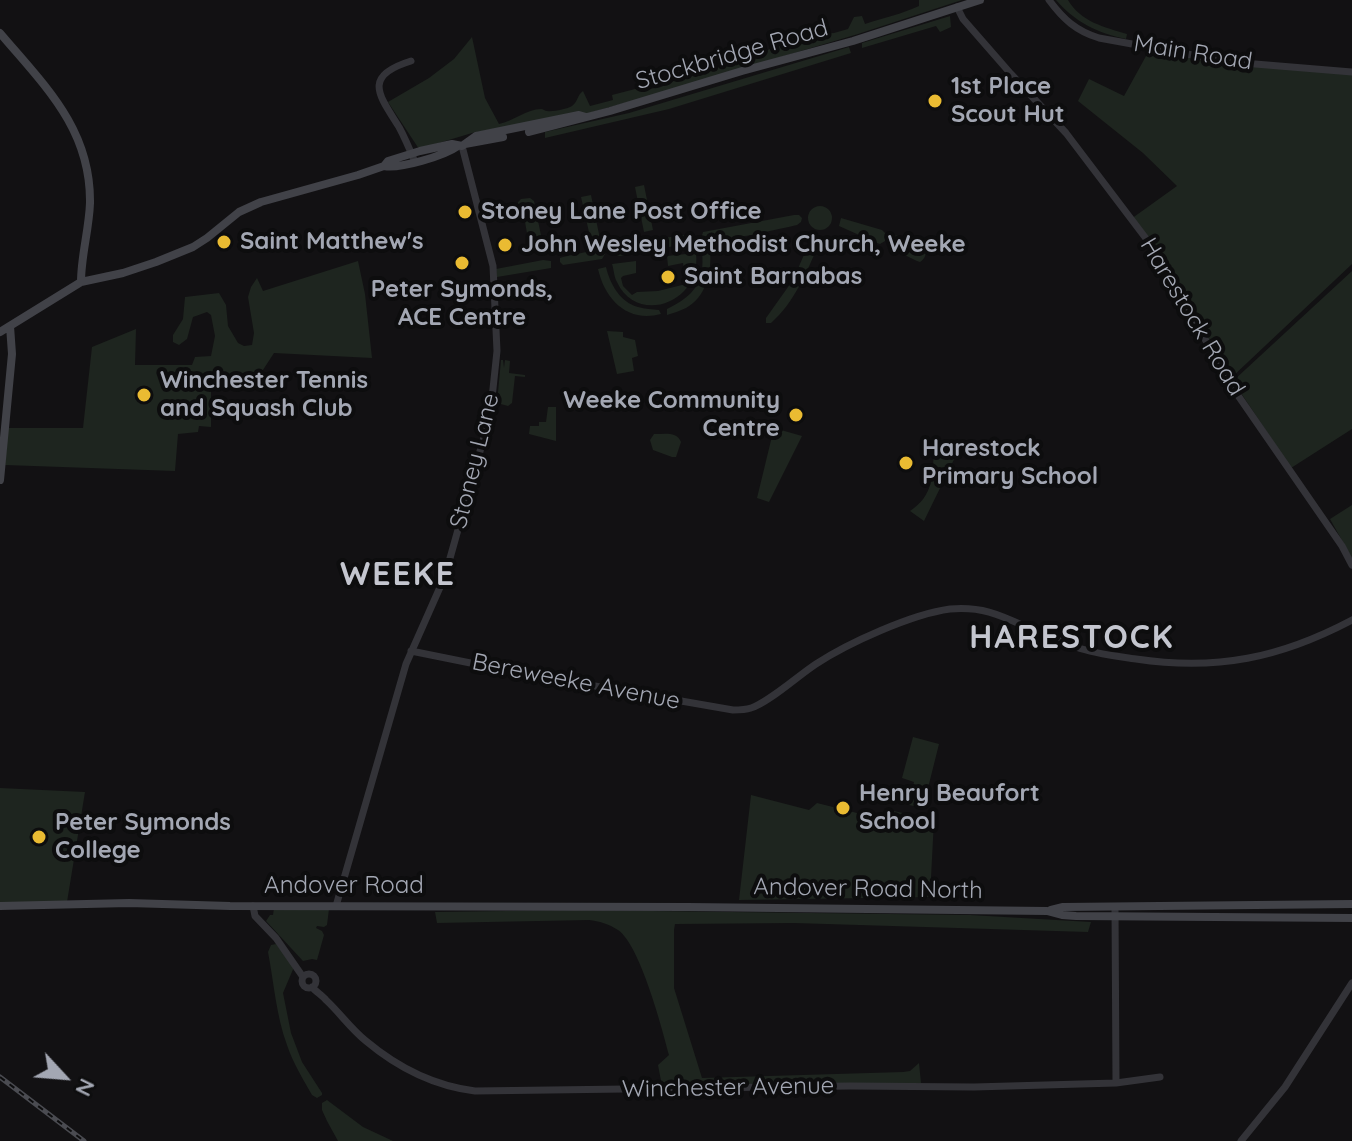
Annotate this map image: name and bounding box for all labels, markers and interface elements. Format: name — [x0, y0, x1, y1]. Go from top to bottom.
street label: Stockbridge Road — [632, 14, 832, 96]
street label: Main Road — [1132, 29, 1254, 77]
place label: 1st Place Scout Hut — [951, 73, 1065, 129]
marker: 1st Place Scout Hut — [926, 92, 944, 110]
place label: Stoney Lane Post Office — [481, 198, 762, 226]
marker: Stoney Lane Post Office — [456, 203, 474, 221]
place label: Saint Matthew's — [240, 228, 424, 256]
place label: John Wesley Methodist Church, Weeke — [521, 231, 966, 259]
marker: Saint Matthew's — [215, 233, 233, 251]
street label: Harestock Road — [1134, 233, 1250, 401]
marker: John Wesley Methodist Church, Weeke — [496, 236, 514, 254]
marker: Peter Symonds, ACE Centre — [453, 254, 471, 272]
place label: Saint Barnabas — [684, 263, 862, 291]
marker: Saint Barnabas — [659, 268, 677, 286]
place label: Peter Symonds, ACE Centre — [371, 276, 553, 332]
place label: Winchester Tennis and Squash Club — [160, 367, 368, 423]
marker: Winchester Tennis and Squash Club — [135, 386, 153, 404]
place label: Weeke Community Centre — [563, 387, 780, 443]
street label: Stoney Lane — [444, 390, 506, 532]
marker: Weeke Community Centre — [787, 406, 805, 424]
place label: Harestock Primary School — [922, 435, 1098, 491]
marker: Harestock Primary School — [897, 454, 915, 472]
district label: WEEKE — [340, 556, 456, 594]
district label: HARESTOCK — [969, 619, 1175, 657]
street label: Bereweeke Avenue — [470, 648, 682, 716]
place label: Henry Beaufort School — [859, 780, 1040, 836]
marker: Henry Beaufort School — [834, 799, 852, 817]
place label: Peter Symonds College — [55, 809, 231, 865]
marker: Peter Symonds College — [30, 828, 48, 846]
street label: Andover Road — [264, 872, 424, 900]
street label: Andover Road North — [753, 873, 983, 905]
north arrow — [24, 1037, 104, 1117]
street label: Winchester Avenue — [622, 1072, 834, 1104]
text: N — [69, 1074, 102, 1101]

